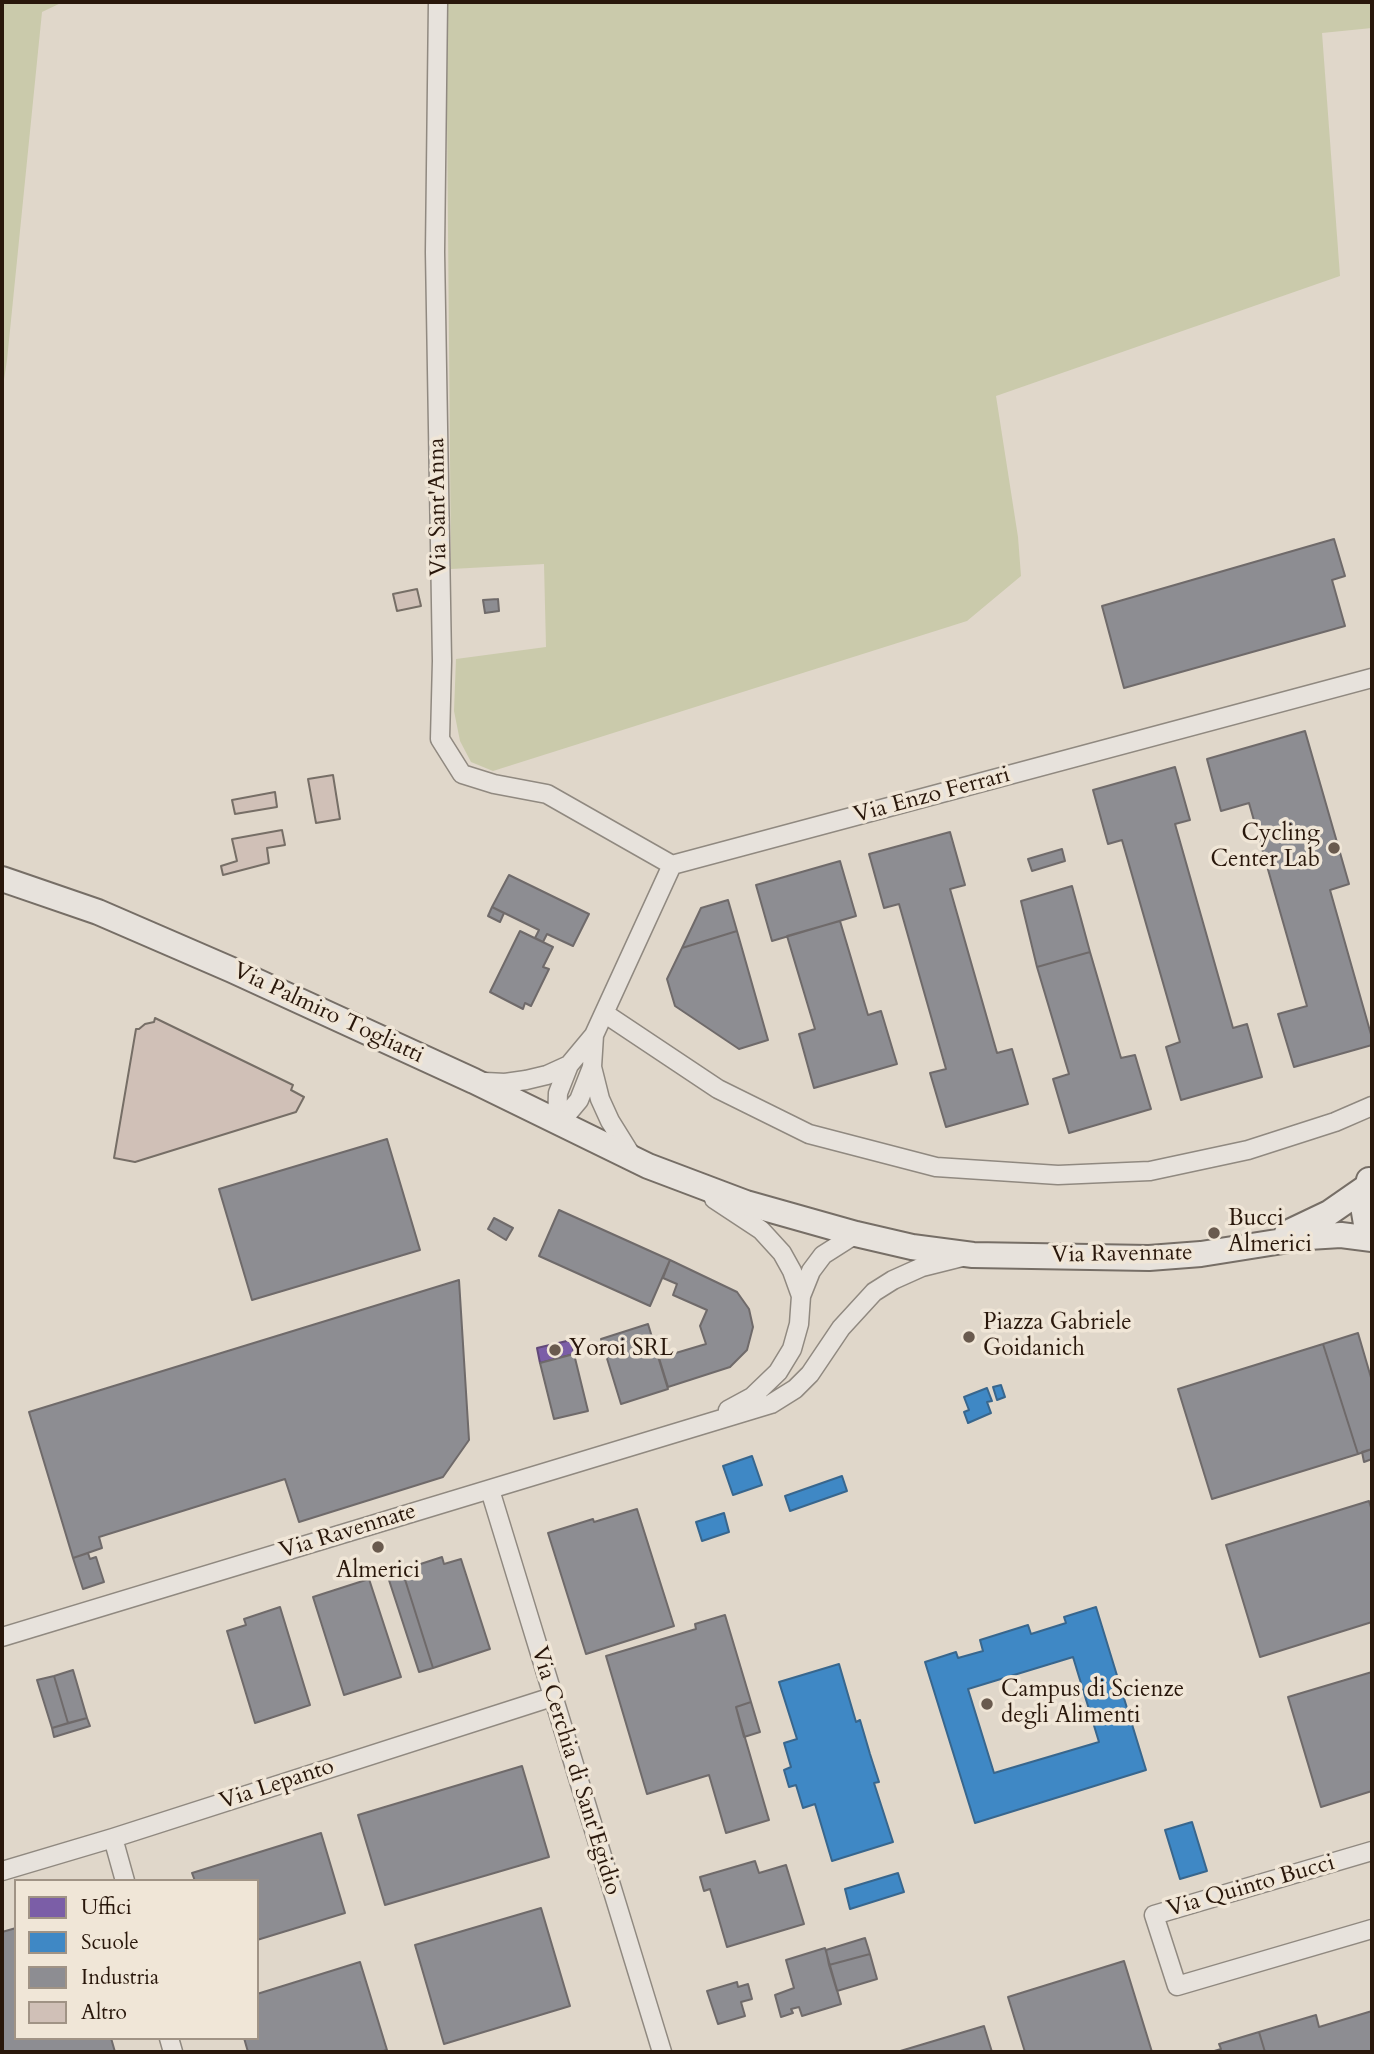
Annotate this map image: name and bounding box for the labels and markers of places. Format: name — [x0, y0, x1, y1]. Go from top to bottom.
place label: Cycling Center Lab — [1210, 821, 1320, 875]
marker: Cycling Center Lab — [1326, 840, 1342, 856]
place label: Bucci Almerici — [1228, 1206, 1312, 1260]
marker: Bucci Almerici — [1206, 1225, 1222, 1241]
place label: Piazza Gabriele Goidanich — [983, 1310, 1132, 1364]
marker: Piazza Gabriele Goidanich — [961, 1329, 977, 1345]
place label: Yoroi SRL — [569, 1336, 673, 1364]
marker: Yoroi SRL — [547, 1342, 563, 1358]
marker: Almerici — [370, 1539, 386, 1555]
place label: Almerici — [336, 1558, 420, 1586]
place label: Campus di Scienze degli Alimenti — [1001, 1677, 1184, 1731]
marker: Campus di Scienze degli Alimenti — [979, 1696, 995, 1712]

